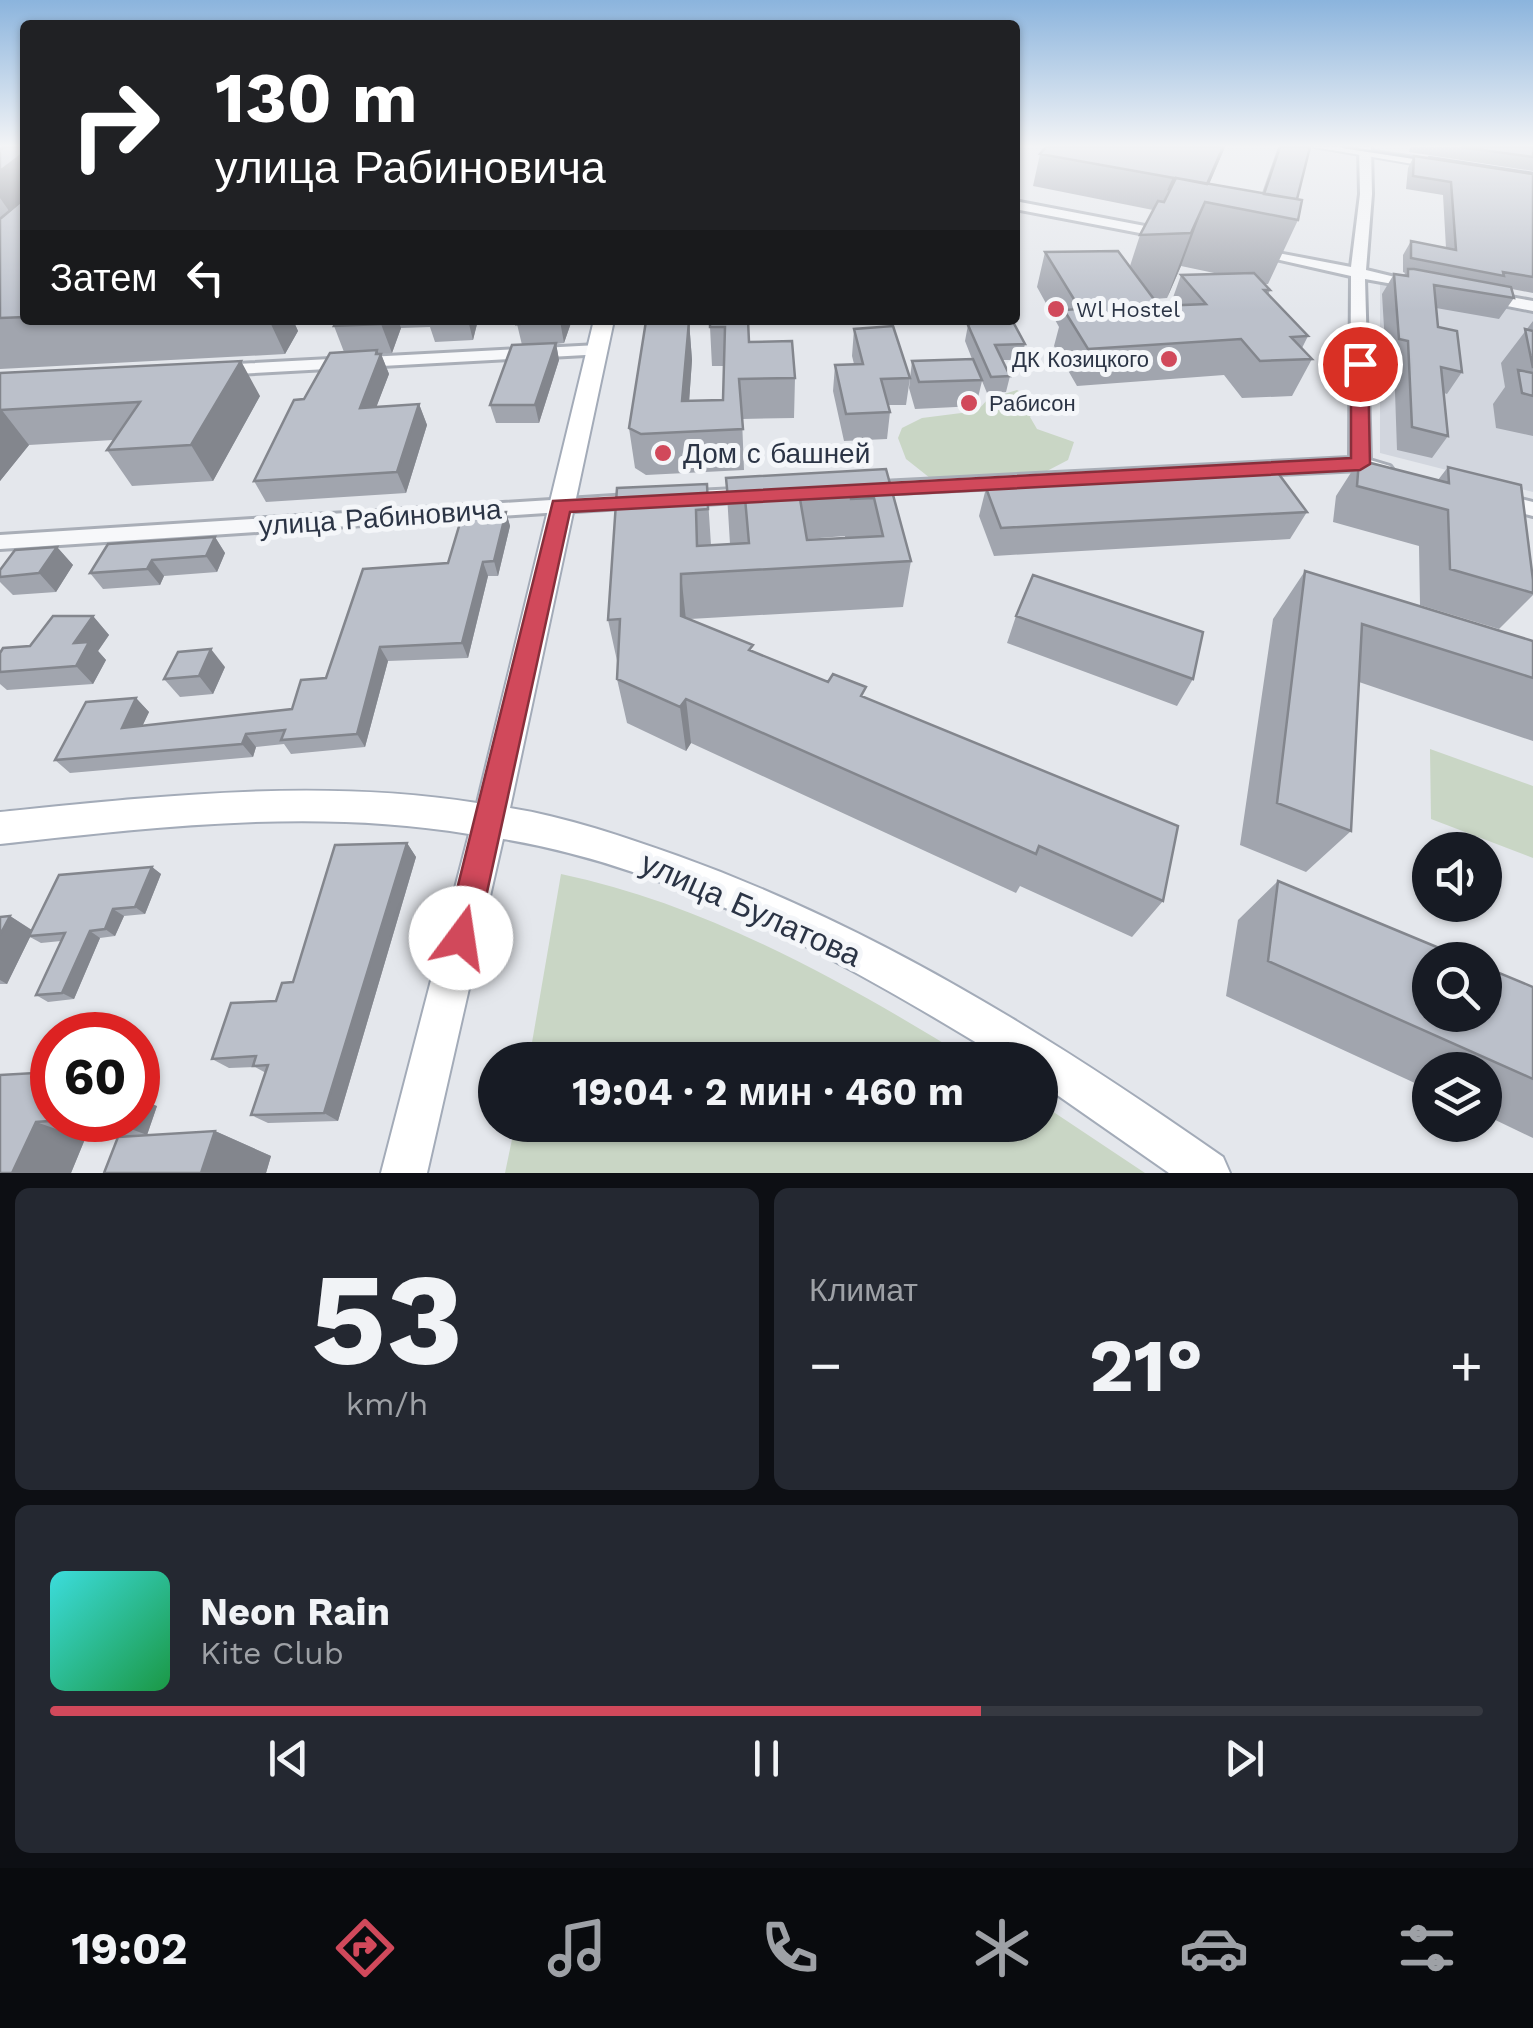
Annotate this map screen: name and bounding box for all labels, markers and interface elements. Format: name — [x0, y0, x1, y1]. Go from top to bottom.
text: 130 m — [215, 57, 418, 139]
icon: right — [50, 60, 180, 190]
text: улица Рабиновича — [215, 141, 606, 194]
icon: left — [178, 250, 233, 305]
text: Затем — [50, 256, 158, 300]
place label: Wl Hostel — [1076, 297, 1180, 322]
marker: Wl Hostel — [1045, 298, 1067, 320]
pin — [1318, 322, 1403, 407]
icon: arrive — [1333, 337, 1388, 392]
place label: ДК Козицкого — [1012, 347, 1149, 372]
marker: ДК Козицкого — [1158, 348, 1180, 370]
place label: Рабисон — [989, 391, 1076, 416]
marker: Рабисон — [958, 392, 980, 414]
place label: Дом с башней — [683, 437, 870, 470]
marker: Дом с башней — [652, 442, 674, 464]
street label: улица Рабиновича — [258, 493, 503, 542]
map controls — [1412, 832, 1502, 1142]
button: sound — [1412, 832, 1502, 922]
street label: улица Булатова — [635, 843, 867, 975]
position arrow — [409, 886, 513, 990]
button: search — [1412, 942, 1502, 1032]
speed limit sign: 60 — [30, 1012, 160, 1142]
button: layers — [1412, 1052, 1502, 1142]
text: 19:04 · 2 мин · 460 m — [572, 1070, 964, 1114]
text: 53 — [311, 1243, 463, 1396]
text: Климат — [809, 1271, 918, 1309]
text: 21° — [1089, 1321, 1203, 1409]
text: − — [809, 1333, 842, 1397]
text: + — [1450, 1333, 1483, 1397]
text: km/h — [346, 1385, 428, 1423]
text: Neon Rain — [200, 1590, 390, 1634]
text: Kite Club — [200, 1634, 344, 1672]
icon: previous — [261, 1731, 316, 1786]
icon: pause — [739, 1731, 794, 1786]
icon: next — [1217, 1731, 1272, 1786]
icon: directions — [330, 1913, 400, 1983]
icon: music — [542, 1913, 612, 1983]
icon: phone — [755, 1913, 825, 1983]
icon: climate — [967, 1913, 1037, 1983]
icon: car — [1179, 1913, 1249, 1983]
icon: filters — [1392, 1913, 1462, 1983]
text: 19:02 — [71, 1922, 188, 1975]

